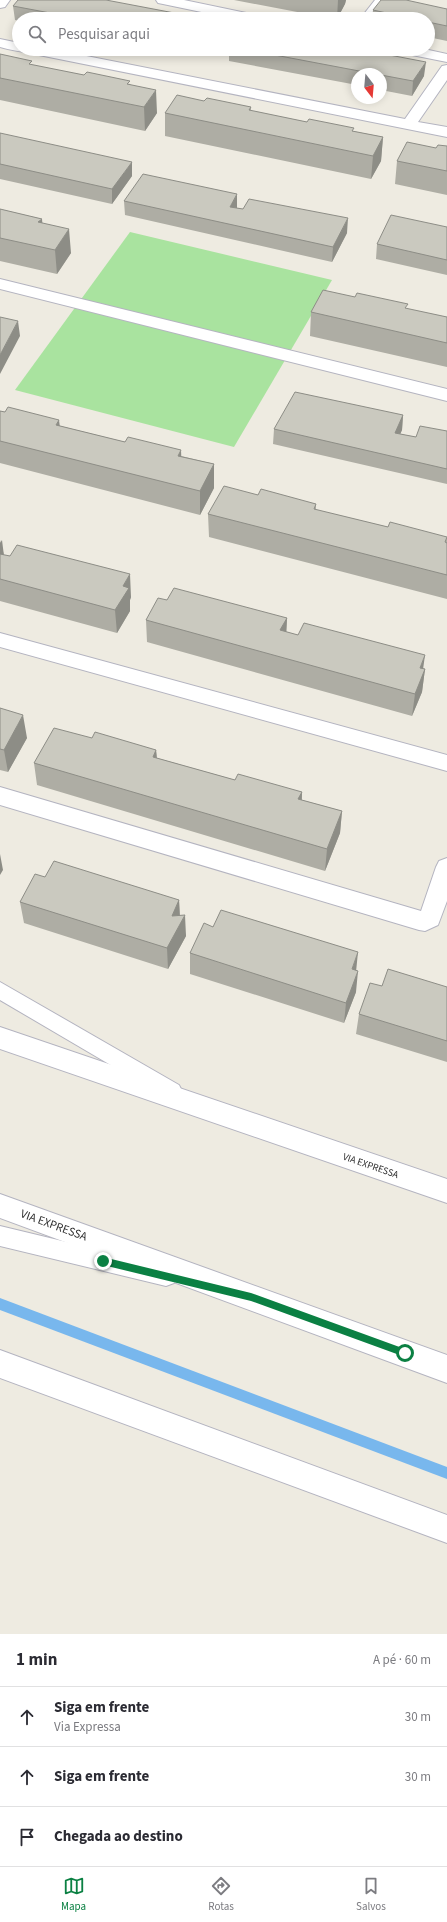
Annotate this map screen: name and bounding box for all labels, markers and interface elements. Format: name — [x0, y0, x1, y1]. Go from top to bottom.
search box — [12, 12, 435, 56]
icon: search — [26, 23, 48, 45]
text: Pesquisar aqui — [58, 24, 150, 45]
north arrow — [351, 68, 387, 104]
street label: VIA EXPRESSA — [341, 1150, 401, 1182]
street label: VIA EXPRESSA — [18, 1206, 90, 1246]
route end — [94, 1252, 112, 1270]
route start — [396, 1344, 414, 1362]
text: 1 min — [16, 1648, 57, 1672]
text: A pé · 60 m — [373, 1651, 431, 1669]
text: Siga em frente — [54, 1697, 149, 1718]
icon: ahead — [16, 1706, 38, 1728]
text: 30 m — [405, 1708, 431, 1726]
text: Via Expressa — [54, 1718, 121, 1736]
icon: ahead — [16, 1766, 38, 1788]
text: Siga em frente — [54, 1766, 149, 1787]
text: 30 m — [405, 1768, 431, 1786]
icon: arrive — [16, 1826, 38, 1848]
text: Chegada ao destino — [54, 1826, 183, 1847]
tab: Mapa — [61, 1875, 86, 1914]
tab: Rotas — [208, 1875, 234, 1914]
tab: Salvos — [356, 1875, 386, 1914]

